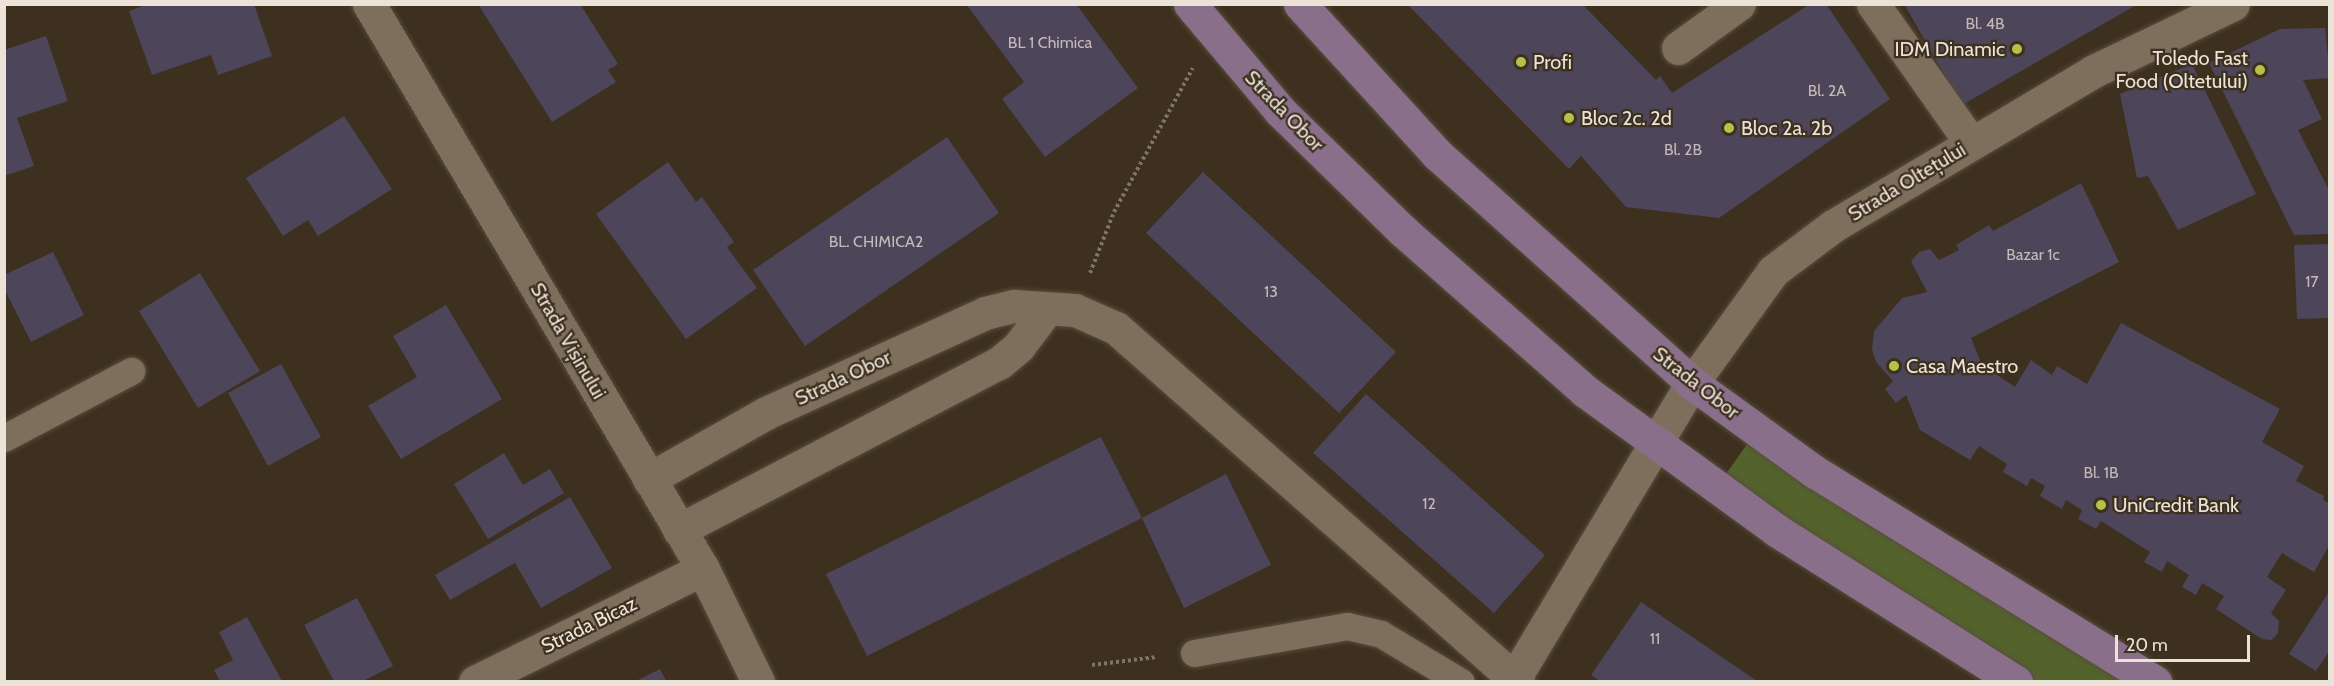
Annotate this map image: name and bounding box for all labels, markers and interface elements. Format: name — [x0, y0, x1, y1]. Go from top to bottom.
house number: Bl. 4B — [1966, 14, 2004, 34]
house number: BL 1 Chimica — [1008, 33, 1092, 53]
place label: IDM Dinamic — [1894, 37, 2005, 61]
marker: IDM Dinamic — [2010, 42, 2024, 56]
place label: Toledo Fast Food (Oltetului) — [2115, 46, 2248, 93]
place label: Profi — [1533, 50, 1572, 74]
marker: Profi — [1514, 55, 1528, 69]
marker: Toledo Fast Food (Oltetului) — [2253, 63, 2267, 77]
street label: Strada Obor — [1240, 66, 1328, 156]
house number: Bl. 2A — [1808, 81, 1846, 101]
place label: Bloc 2c. 2d — [1581, 106, 1672, 130]
marker: Bloc 2c. 2d — [1562, 111, 1576, 125]
place label: Bloc 2a. 2b — [1741, 116, 1832, 140]
marker: Bloc 2a. 2b — [1722, 121, 1736, 135]
street label: Strada Oltețului — [1844, 138, 1970, 226]
house number: Bl. 2B — [1664, 140, 1702, 160]
house number: BL. CHIMICA2 — [829, 232, 923, 252]
house number: Bazar 1c — [2006, 245, 2060, 265]
house number: 17 — [2305, 272, 2319, 292]
street label: Strada Vișinului — [525, 279, 611, 403]
house number: 13 — [1264, 282, 1278, 302]
street label: Strada Obor — [1648, 342, 1744, 424]
street label: Strada Obor — [791, 345, 895, 411]
place label: Casa Maestro — [1906, 354, 2018, 378]
marker: Casa Maestro — [1887, 359, 1901, 373]
house number: Bl. 1B — [2084, 463, 2118, 483]
place label: UniCredit Bank — [2113, 493, 2239, 517]
house number: 12 — [1422, 494, 1436, 514]
marker: UniCredit Bank — [2094, 498, 2108, 512]
street label: Strada Bicaz — [537, 592, 641, 658]
scale bar — [2118, 623, 2253, 661]
house number: 11 — [1650, 629, 1660, 649]
text: 20 m — [2126, 634, 2168, 656]

